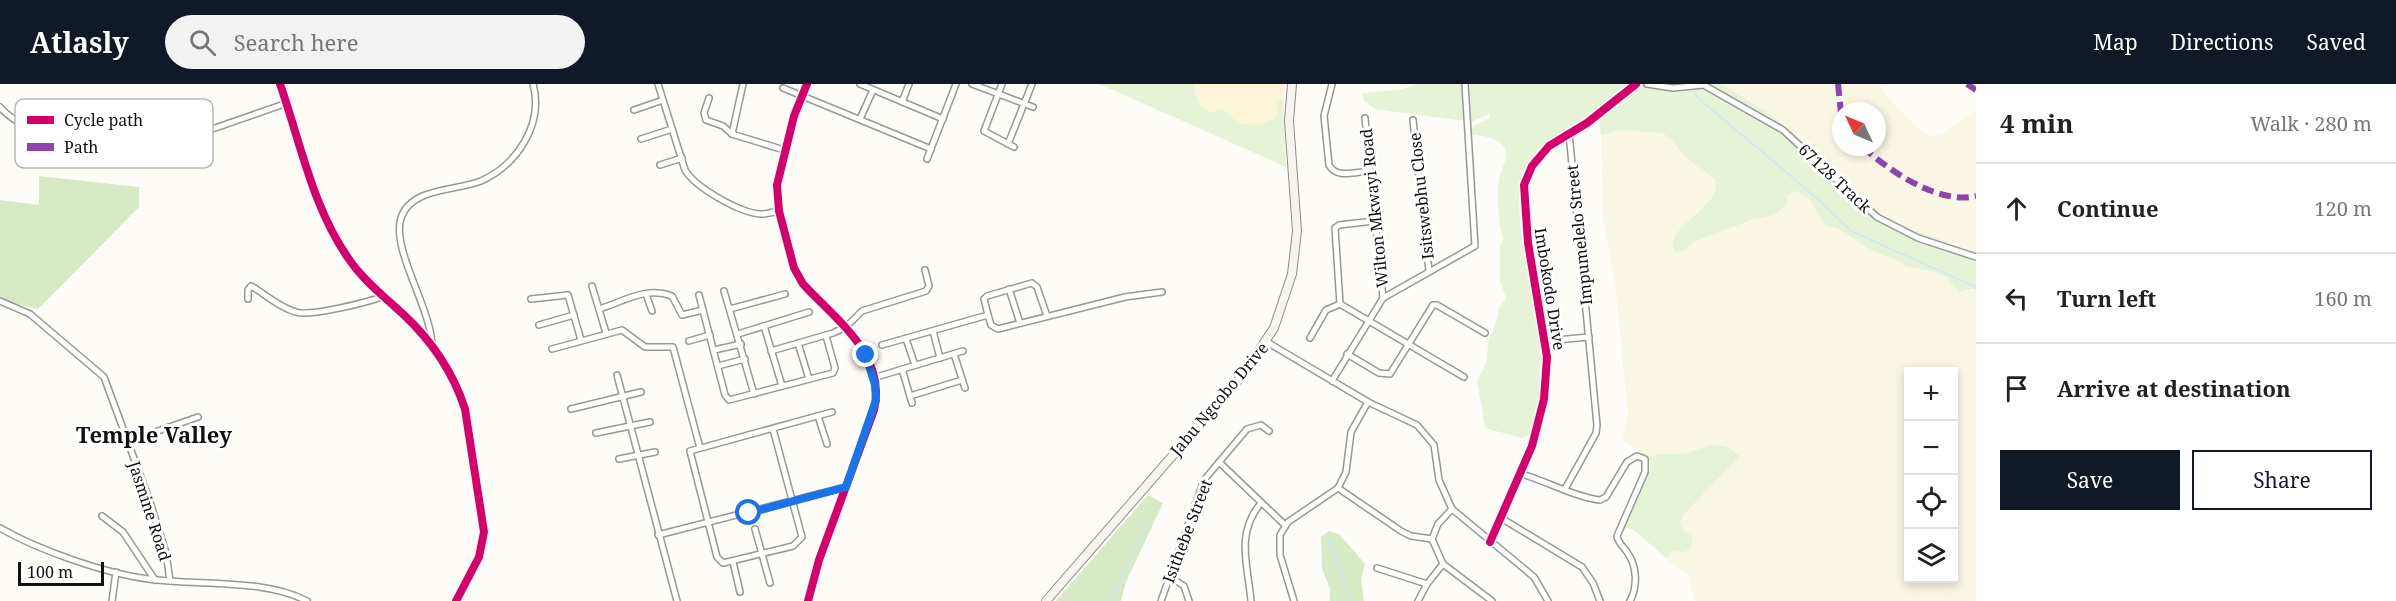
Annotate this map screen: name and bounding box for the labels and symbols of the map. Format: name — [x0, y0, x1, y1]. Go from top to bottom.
legend — [15, 99, 213, 168]
north arrow — [1832, 102, 1886, 156]
text: Cycle path — [64, 109, 143, 131]
street label: Wilton Mkwayi Road — [1355, 127, 1393, 289]
street label: Isitswebhu Close — [1403, 131, 1439, 261]
text: Path — [64, 136, 98, 158]
street label: 67128 Track — [1794, 139, 1877, 218]
street label: Impumelelo Street — [1561, 163, 1597, 306]
street label: Imbokodo Drive — [1529, 226, 1571, 352]
street label: Jabu Ngcobo Drive — [1164, 337, 1273, 461]
route end — [852, 341, 878, 367]
district label: Temple Valley — [76, 419, 232, 449]
street label: Jasmine Road — [123, 457, 177, 564]
street label: Isithebe Street — [1157, 475, 1217, 586]
route start — [735, 499, 761, 525]
scale bar — [18, 559, 104, 586]

